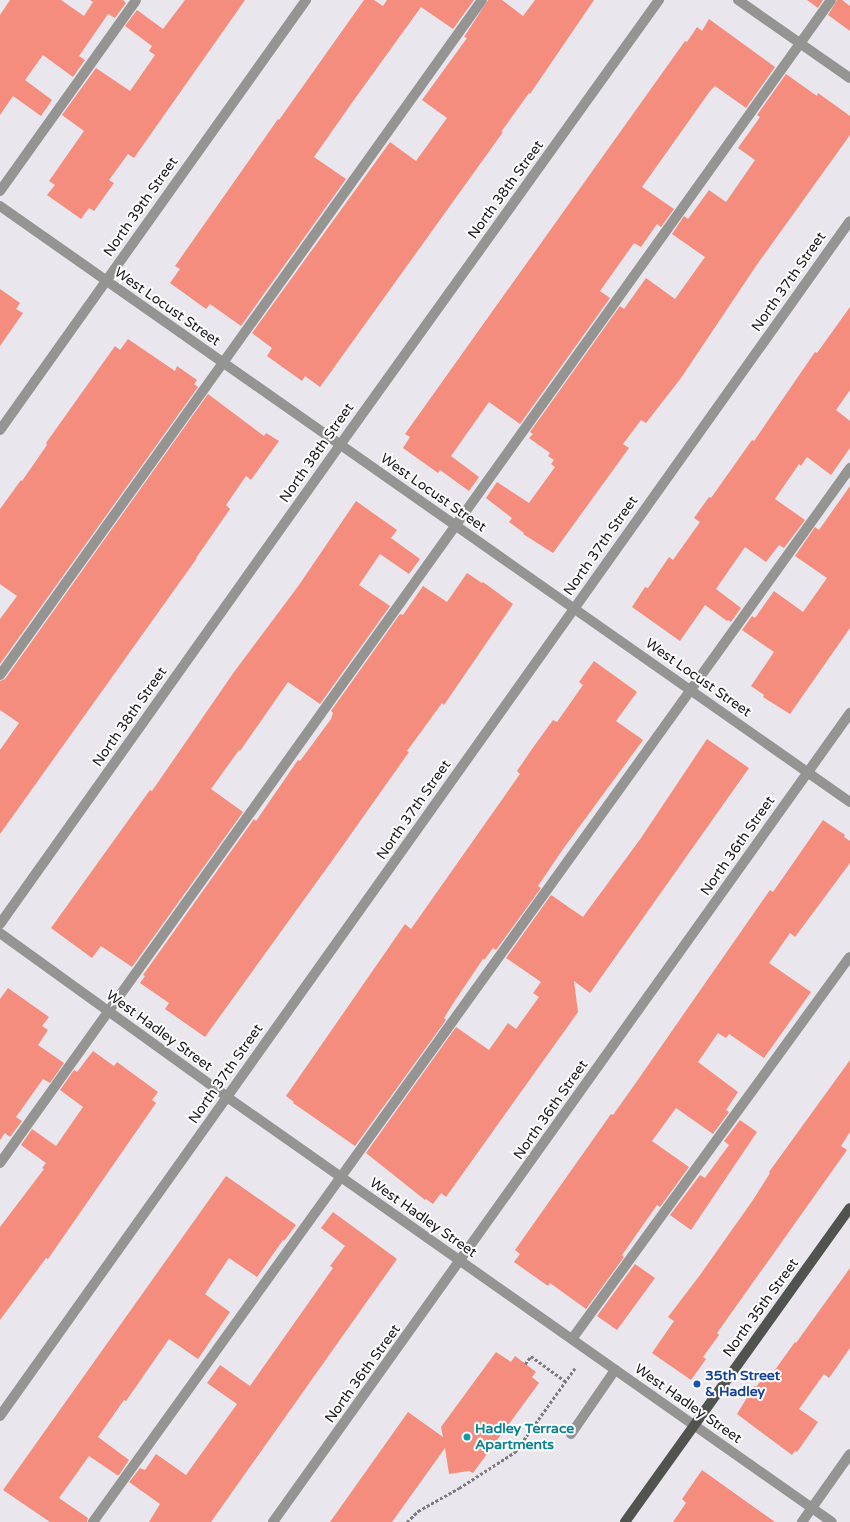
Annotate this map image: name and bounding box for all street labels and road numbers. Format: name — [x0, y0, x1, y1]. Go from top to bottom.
street label: North 38th Street — [465, 138, 547, 242]
street label: North 39th Street — [100, 154, 182, 260]
street label: North 37th Street — [748, 229, 830, 335]
street label: West Locust Street — [111, 264, 223, 350]
street label: North 38th Street — [276, 400, 358, 506]
street label: West Locust Street — [377, 450, 489, 536]
street label: North 37th Street — [560, 493, 642, 599]
street label: West Locust Street — [642, 635, 754, 721]
street label: North 38th Street — [89, 664, 171, 770]
street label: North 37th Street — [373, 757, 455, 863]
street label: North 36th Street — [697, 793, 779, 899]
street label: West Hadley Street — [103, 987, 215, 1075]
street label: North 37th Street — [185, 1021, 267, 1127]
street label: North 36th Street — [510, 1057, 592, 1163]
street label: West Hadley Street — [366, 1175, 480, 1261]
street label: North 35th Street — [720, 1256, 802, 1360]
street label: North 36th Street — [322, 1322, 404, 1426]
street label: West Hadley Street — [631, 1361, 745, 1447]

